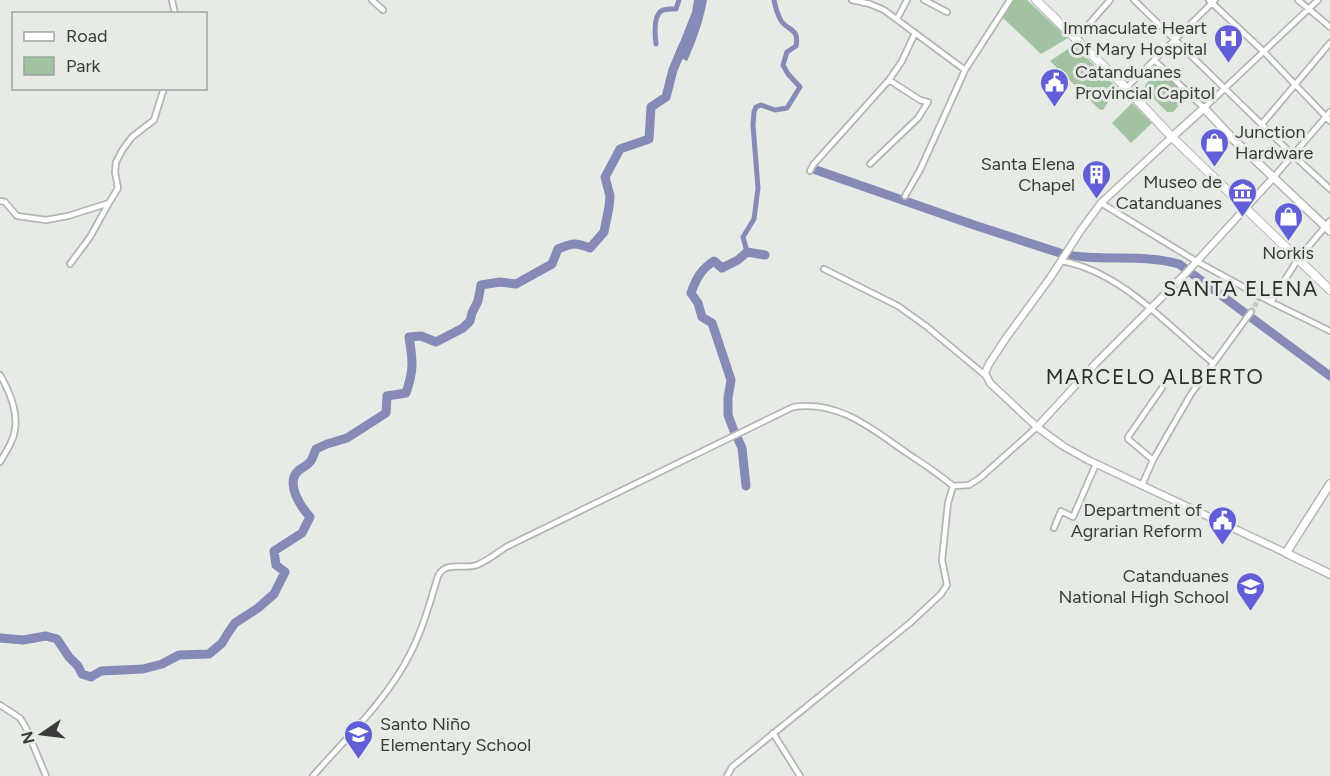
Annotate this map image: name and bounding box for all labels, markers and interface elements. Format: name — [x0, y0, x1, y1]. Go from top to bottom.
legend — [12, 12, 207, 90]
place label: Immaculate Heart Of Mary Hospital — [1063, 17, 1207, 60]
hospital icon: Immaculate Heart Of Mary Hospital — [1212, 22, 1244, 64]
text: Road — [66, 25, 107, 47]
text: Park — [66, 55, 101, 77]
place label: Catanduanes Provincial Capitol — [1075, 61, 1215, 104]
public building icon: Catanduanes Provincial Capitol — [1038, 66, 1070, 108]
place label: Junction Hardware — [1235, 121, 1313, 164]
shop icon: Junction Hardware — [1198, 126, 1230, 168]
place label: Santa Elena Chapel — [981, 153, 1075, 196]
building icon: Santa Elena Chapel — [1080, 158, 1112, 200]
place label: Museo de Catanduanes — [1116, 171, 1222, 214]
museum icon: Museo de Catanduanes — [1227, 176, 1259, 218]
shop icon: Norkis — [1272, 200, 1304, 242]
place label: Norkis — [1262, 242, 1314, 264]
district label: SANTA ELENA — [1163, 276, 1319, 301]
district label: MARCELO ALBERTO — [1046, 364, 1264, 389]
place label: Department of Agrarian Reform — [1071, 499, 1202, 542]
public building icon: Department of Agrarian Reform — [1207, 504, 1239, 546]
place label: Catanduanes National High School — [1058, 565, 1229, 608]
school or university icon: Catanduanes National High School — [1234, 570, 1266, 612]
north arrow — [12, 704, 72, 764]
place label: Santo Niño Elementary School — [380, 713, 531, 756]
school or university icon: Santo Niño Elementary School — [343, 718, 375, 760]
text: N — [17, 729, 39, 746]

